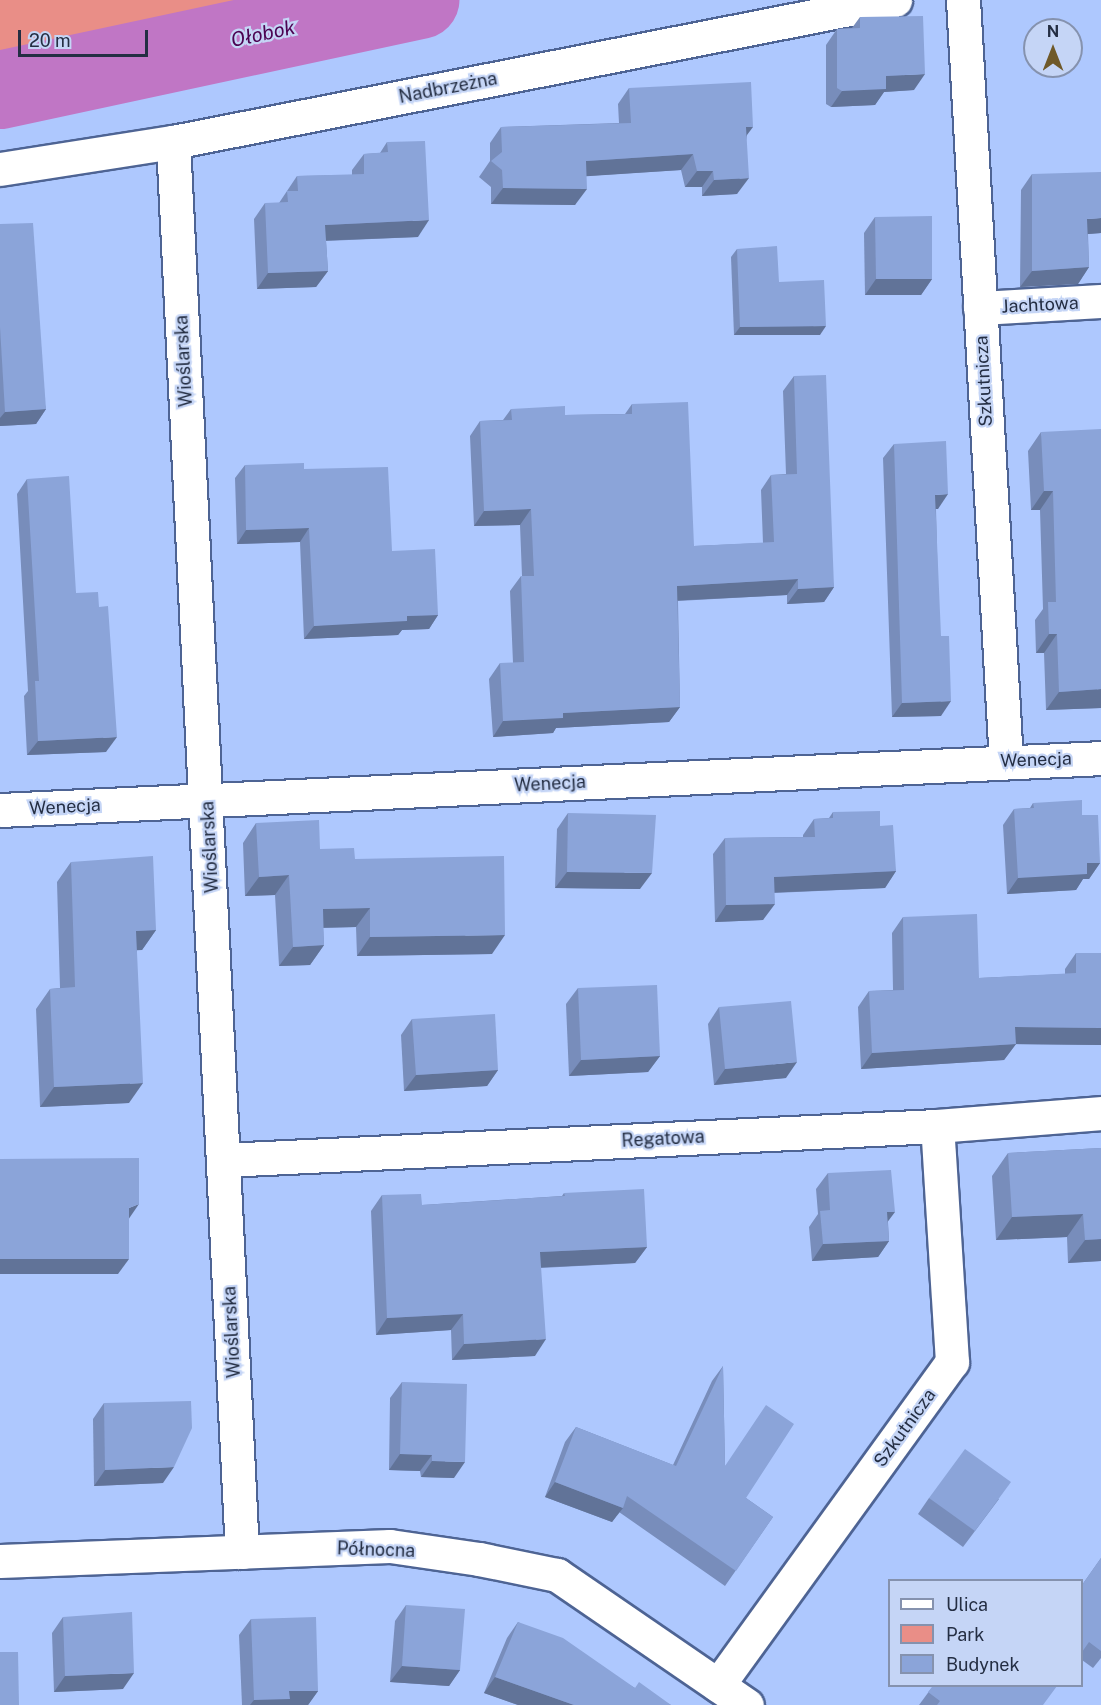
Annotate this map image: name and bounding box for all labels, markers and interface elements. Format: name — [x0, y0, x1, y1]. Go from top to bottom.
water label: Ołobok — [229, 16, 297, 52]
scale bar — [21, 18, 152, 56]
north arrow — [1023, 18, 1083, 78]
text: N — [1047, 22, 1059, 41]
text: 20 m — [29, 30, 71, 51]
street label: Nadbrzeżna — [397, 68, 499, 108]
street label: Jachtowa — [1001, 292, 1079, 318]
street label: Wioślarska — [171, 314, 197, 408]
street label: Szkutnicza — [971, 335, 997, 427]
street label: Wenecja — [1000, 748, 1072, 772]
street label: Wenecja — [514, 771, 586, 797]
street label: Wenecja — [29, 794, 101, 820]
street label: Wioślarska — [197, 800, 223, 894]
street label: Regatowa — [621, 1126, 705, 1152]
street label: Wioślarska — [219, 1285, 245, 1379]
street label: Szkutnicza — [870, 1385, 940, 1471]
street label: Północna — [337, 1538, 415, 1562]
legend — [888, 1579, 1083, 1687]
text: Ulica — [946, 1594, 988, 1615]
text: Park — [946, 1624, 984, 1645]
text: Budynek — [946, 1654, 1020, 1675]

